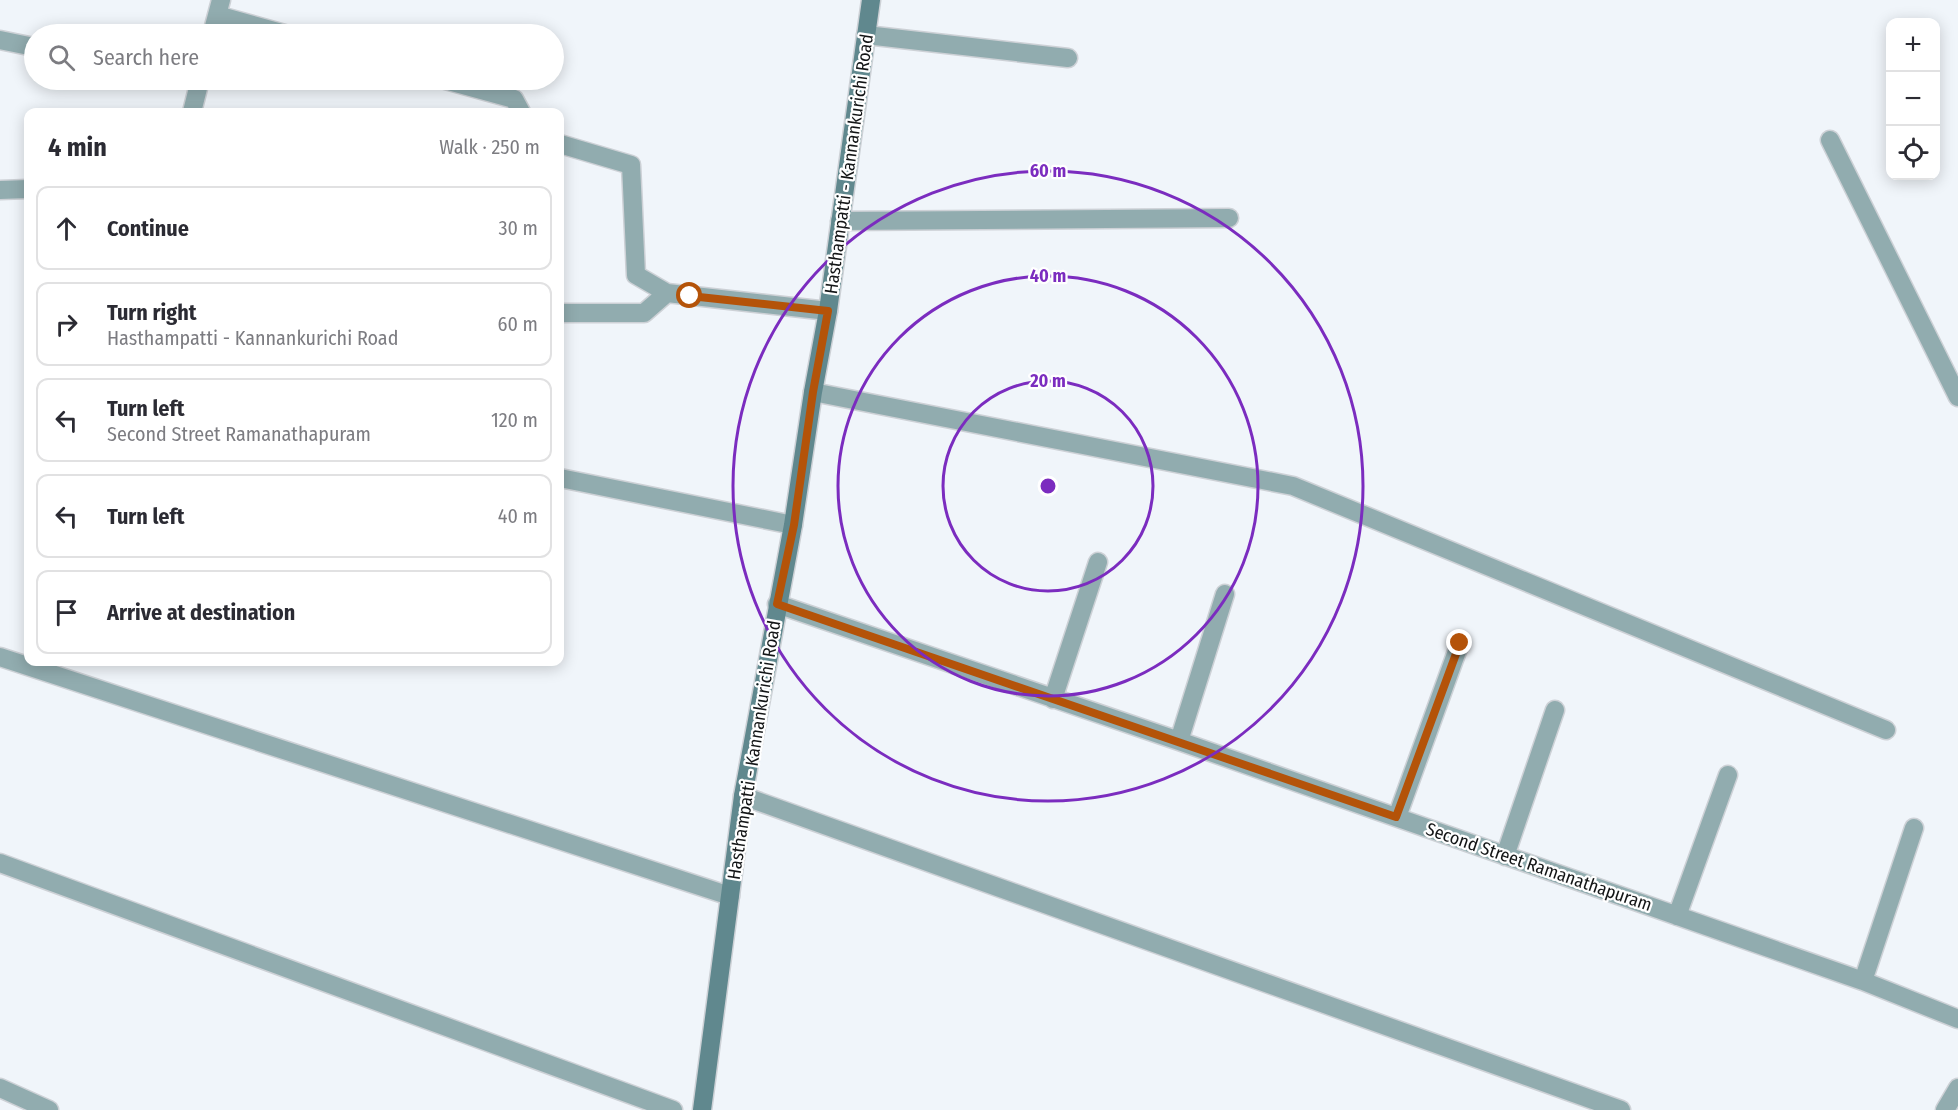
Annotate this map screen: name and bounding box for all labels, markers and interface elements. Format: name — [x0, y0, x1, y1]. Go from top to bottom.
map controls — [1886, 18, 1940, 180]
button: + — [1886, 18, 1940, 72]
search box — [24, 24, 564, 90]
street label: Hasthampatti - Kannankurichi Road — [820, 33, 878, 295]
icon: search — [45, 41, 78, 74]
text: Search here — [93, 44, 199, 71]
button: − — [1886, 72, 1940, 126]
button: locate — [1886, 126, 1940, 180]
text: 4 min — [48, 132, 107, 163]
text: Walk · 250 m — [439, 135, 540, 159]
text: 60 m — [1030, 160, 1066, 182]
icon: ahead — [50, 212, 83, 245]
text: Continue — [107, 215, 189, 242]
text: 30 m — [498, 216, 538, 240]
text: 40 m — [1030, 265, 1066, 287]
route start — [676, 282, 702, 308]
text: Turn right — [107, 299, 196, 326]
icon: right — [50, 308, 83, 341]
text: 60 m — [498, 312, 538, 336]
text: Hasthampatti - Kannankurichi Road — [107, 326, 398, 350]
text: 20 m — [1029, 370, 1066, 392]
text: Turn left — [107, 395, 185, 422]
icon: left — [50, 404, 83, 437]
text: 120 m — [491, 408, 538, 432]
text: Second Street Ramanathapuram — [107, 422, 371, 446]
centre of rings — [1038, 476, 1058, 496]
icon: left — [50, 500, 83, 533]
text: Turn left — [107, 503, 185, 530]
text: 40 m — [498, 504, 538, 528]
icon: arrive — [50, 596, 83, 629]
text: Arrive at destination — [107, 599, 295, 626]
street label: Hasthampatti - Kannankurichi Road — [723, 619, 785, 881]
route end — [1446, 629, 1472, 655]
street label: Second Street Ramanathapuram — [1423, 818, 1655, 916]

